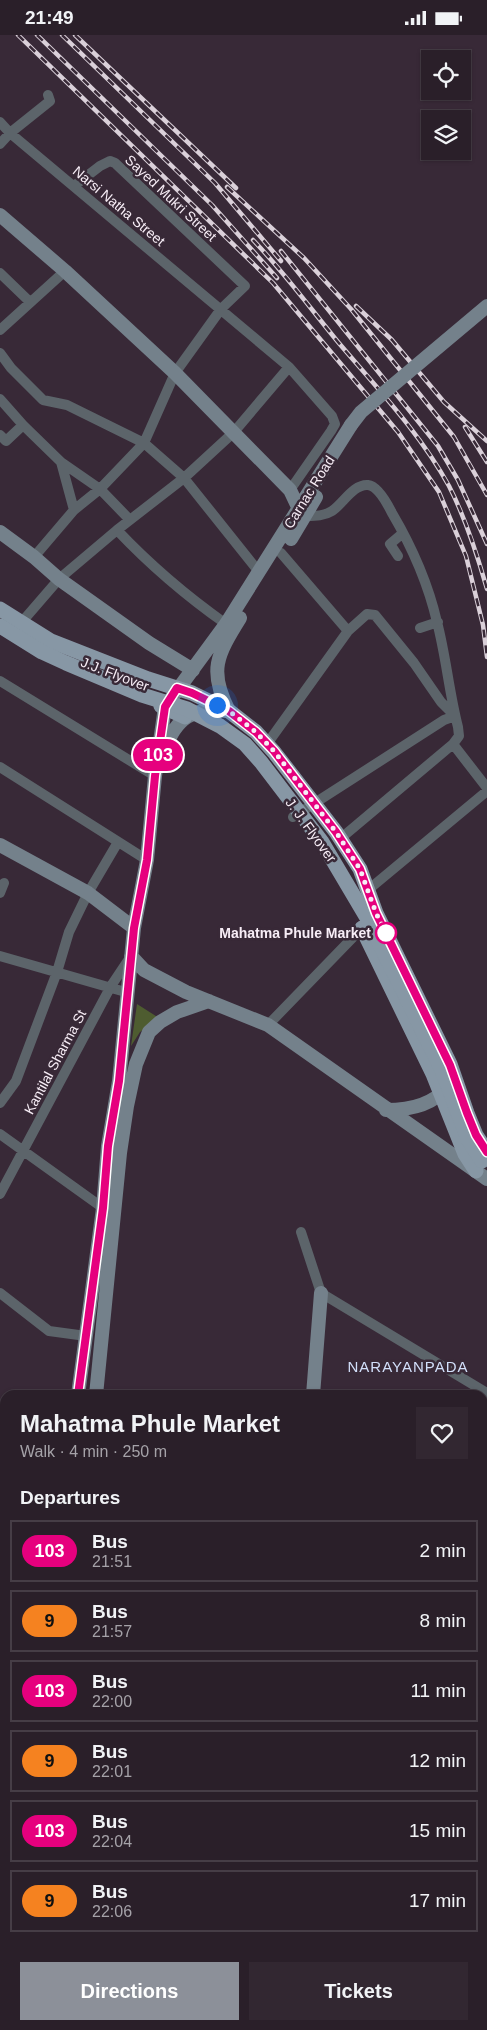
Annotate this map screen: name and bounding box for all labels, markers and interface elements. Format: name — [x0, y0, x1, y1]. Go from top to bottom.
text: 21:49 — [25, 7, 74, 28]
map controls — [421, 50, 471, 160]
button: locate — [421, 50, 471, 100]
button: layers — [421, 110, 471, 160]
street label: Sayed Mukri Street — [122, 152, 220, 245]
street label: Narsi Natha Street — [70, 163, 168, 249]
street label: Carnac Road — [280, 453, 338, 531]
street label: J.J. Flyover — [79, 654, 152, 694]
your location — [205, 693, 230, 718]
line badge: 103 — [129, 739, 187, 771]
text: 103 — [143, 745, 173, 765]
street label: J. J. Flyover — [282, 795, 340, 865]
marker: Mahatma Phule Market — [375, 922, 397, 944]
place label: Mahatma Phule Market — [219, 925, 371, 941]
street label: Kantilal Sharma St — [21, 1007, 89, 1117]
district label: NARAYANPADA — [347, 1358, 469, 1375]
button: heart — [416, 1407, 468, 1459]
text: Mahatma Phule Market — [20, 1410, 280, 1437]
text: Walk · 4 min · 250 m — [20, 1443, 167, 1460]
text: Departures — [20, 1487, 120, 1508]
text: Bus — [92, 1531, 128, 1552]
text: 2 min — [420, 1540, 466, 1561]
text: 103 — [34, 1541, 65, 1561]
text: 21:51 — [92, 1553, 132, 1570]
text: Bus — [92, 1601, 128, 1622]
text: 8 min — [420, 1610, 466, 1631]
text: 9 — [44, 1611, 55, 1631]
text: 21:57 — [92, 1623, 132, 1640]
text: Bus — [92, 1671, 128, 1692]
text: 11 min — [410, 1680, 466, 1701]
text: 103 — [34, 1681, 65, 1701]
text: 22:00 — [92, 1693, 132, 1710]
text: Bus — [92, 1741, 128, 1762]
text: 12 min — [409, 1750, 466, 1771]
text: 9 — [44, 1751, 55, 1771]
text: 22:01 — [92, 1763, 132, 1780]
text: Bus — [92, 1811, 128, 1832]
text: 15 min — [409, 1820, 466, 1841]
text: 103 — [34, 1821, 65, 1841]
text: 22:04 — [92, 1833, 132, 1850]
text: Bus — [92, 1881, 128, 1902]
text: 17 min — [409, 1890, 466, 1911]
text: 9 — [44, 1891, 55, 1911]
text: 22:06 — [92, 1903, 132, 1920]
button: Directions — [20, 1962, 239, 2020]
button: Tickets — [249, 1962, 468, 2020]

